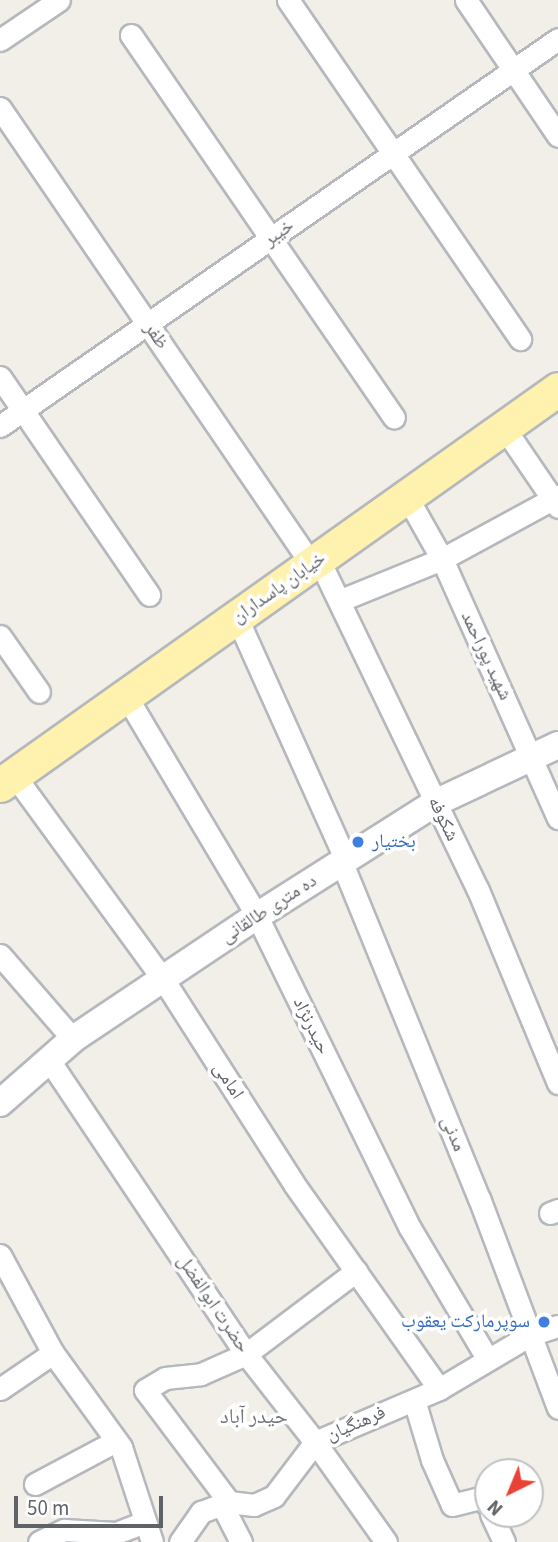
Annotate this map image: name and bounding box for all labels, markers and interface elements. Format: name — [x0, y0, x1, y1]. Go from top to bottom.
street label: خیبر — [259, 214, 299, 252]
street label: ظفر — [139, 318, 173, 354]
street label: خیابان پاسداران — [228, 547, 330, 629]
street label: شهید پوراحمد — [455, 608, 517, 704]
street label: شکوفه — [423, 793, 463, 845]
place label: بختیار — [372, 831, 416, 853]
marker: بختیار — [350, 834, 366, 850]
street label: ده متری طالقانی — [217, 869, 321, 949]
street label: حیدرنژاد — [287, 994, 335, 1058]
street label: امامی — [208, 1058, 248, 1104]
street label: مدنی — [436, 1113, 470, 1155]
street label: حضرت ابوالفضل — [172, 1251, 254, 1357]
place label: سوپرمارکت یعقوب — [401, 1311, 530, 1333]
marker: سوپرمارکت یعقوب — [536, 1314, 552, 1330]
street label: فرهنگیان — [323, 1401, 389, 1447]
district label: حیدر آباد — [220, 1403, 288, 1429]
north arrow — [474, 1458, 544, 1528]
scale bar — [18, 1482, 166, 1526]
text: 50 m — [27, 1493, 69, 1523]
text: N — [482, 1493, 510, 1521]

